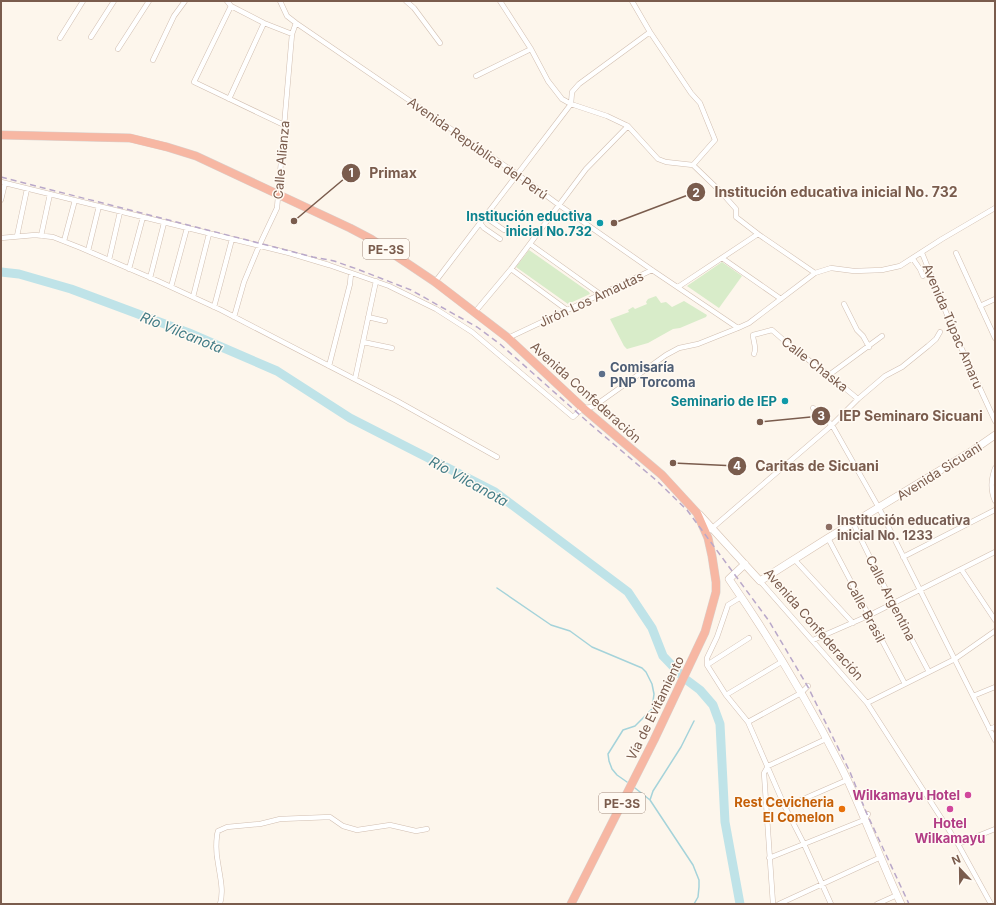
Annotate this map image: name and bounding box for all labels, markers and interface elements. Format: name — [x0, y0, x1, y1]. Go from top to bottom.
street label: Avenida República del Perú — [405, 93, 551, 203]
street label: Calle Alianza — [270, 120, 292, 200]
callout: Primax — [341, 160, 425, 186]
text: Primax — [369, 164, 417, 181]
text: 1 — [348, 165, 354, 180]
callout: Institución educativa inicial No. 732 — [686, 179, 965, 205]
text: Institución educativa inicial No. 732 — [714, 183, 958, 200]
text: 2 — [692, 185, 700, 200]
place label: Institución eductiva inicial No.732 — [466, 208, 592, 239]
marker: Institución eductiva inicial No.732 — [595, 218, 605, 228]
road number: PE-3S — [363, 239, 409, 259]
street label: Avenida Túpac Amaru — [919, 261, 987, 391]
street label: Jirón Los Amautas — [536, 268, 646, 330]
water label: Río Vilcanota — [138, 308, 226, 356]
street label: Calle Chaska — [779, 333, 851, 395]
street label: Avenida Confederación — [527, 338, 645, 446]
place label: Comisaría PNP Torcoma — [610, 359, 695, 390]
marker: Comisaría PNP Torcoma — [597, 369, 607, 379]
place label: Seminario de IEP — [671, 393, 777, 409]
marker: Seminario de IEP — [780, 396, 790, 406]
callout: IEP Seminaro Sicuani — [811, 403, 990, 429]
text: IEP Seminaro Sicuani — [839, 407, 983, 424]
text: 3 — [817, 408, 825, 423]
street label: Avenida Sicuani — [894, 438, 984, 504]
water label: Río Vilcanota — [427, 452, 512, 510]
callout: Caritas de Sicuani — [727, 453, 886, 479]
text: Caritas de Sicuani — [755, 457, 879, 474]
text: 4 — [733, 458, 741, 473]
place label: Institución educativa inicial No. 1233 — [837, 512, 970, 543]
marker: Institución educativa inicial No. 1233 — [824, 522, 834, 532]
street label: Calle Argentina — [863, 553, 919, 643]
street label: Avenida Confederación — [761, 565, 867, 683]
street label: Calle Brasil — [843, 577, 889, 645]
street label: Vía de Evitamiento — [623, 653, 687, 763]
place label: Wilkamayu Hotel — [853, 787, 960, 803]
marker: Wilkamayu Hotel — [963, 790, 973, 800]
road number: PE-3S — [599, 793, 645, 813]
place label: Rest Cevicheria El Comelon — [734, 794, 834, 825]
marker: Rest Cevicheria El Comelon — [837, 804, 847, 814]
marker: Hotel Wilkamayu — [945, 804, 955, 814]
place label: Hotel Wilkamayu — [915, 815, 985, 846]
north arrow — [940, 849, 980, 889]
text: N — [950, 852, 963, 868]

